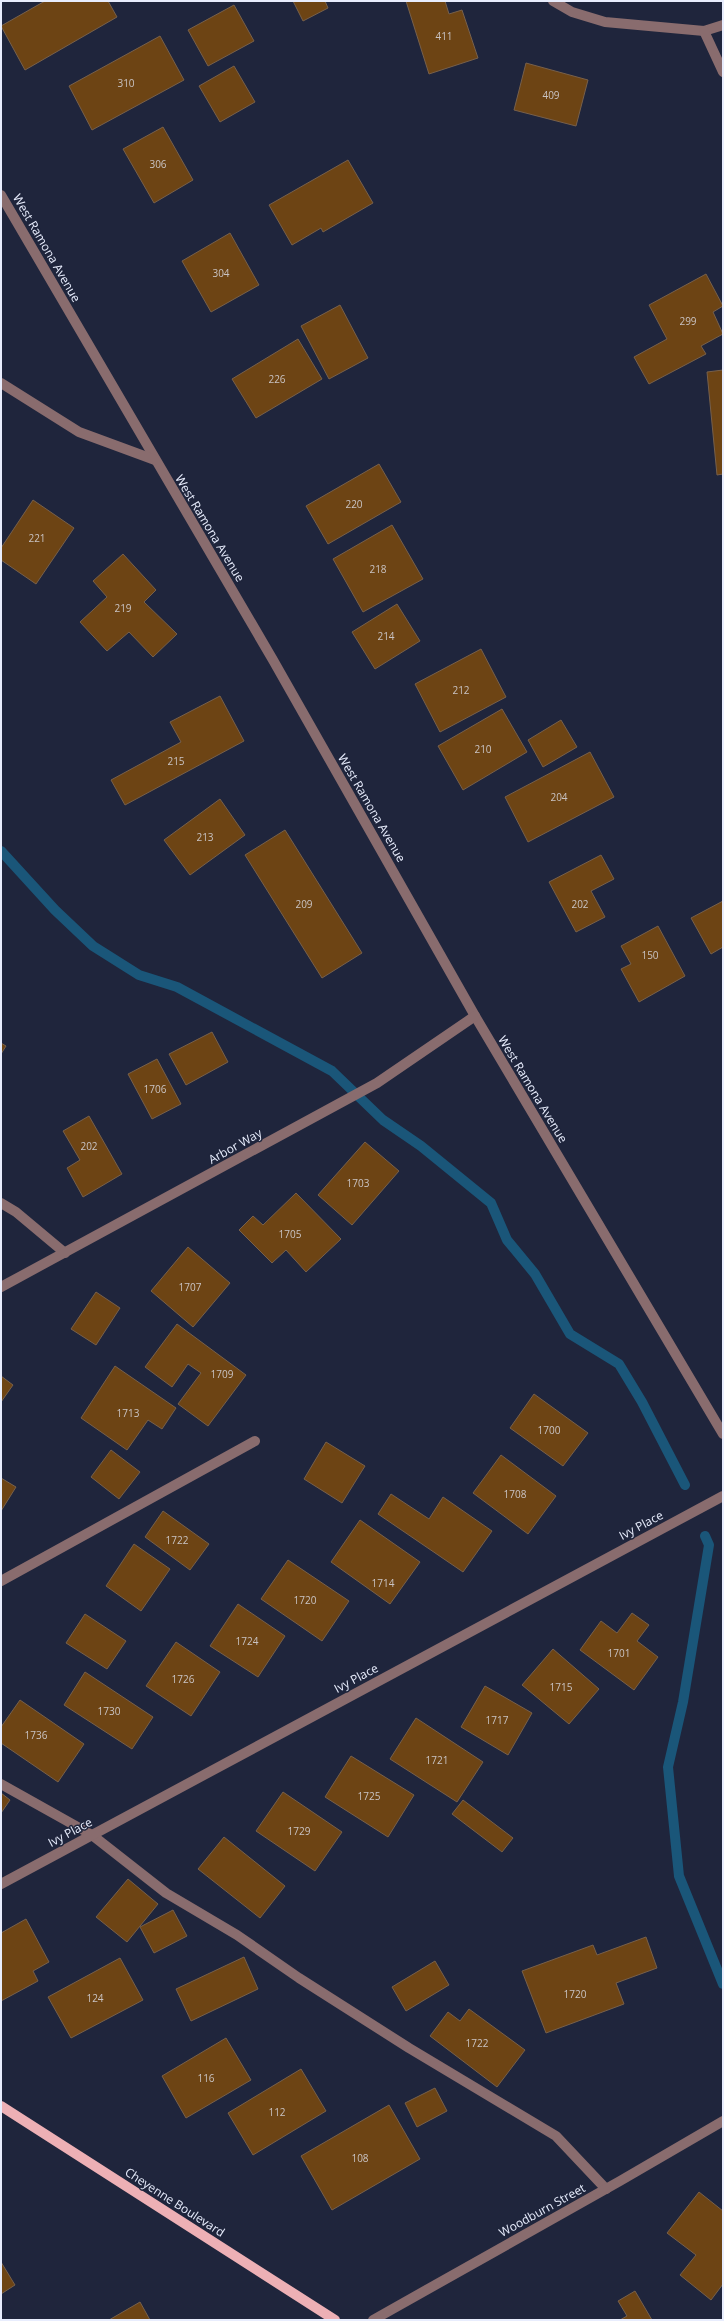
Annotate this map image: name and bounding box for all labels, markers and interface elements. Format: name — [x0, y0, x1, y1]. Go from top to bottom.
house number: 411 — [435, 29, 453, 43]
house number: 310 — [117, 76, 135, 90]
house number: 409 — [542, 88, 560, 102]
house number: 306 — [149, 157, 167, 171]
street label: West Ramona Avenue — [9, 191, 85, 305]
house number: 304 — [212, 266, 230, 280]
house number: 299 — [679, 314, 697, 328]
house number: 226 — [268, 372, 286, 386]
street label: West Ramona Avenue — [171, 471, 249, 585]
house number: 220 — [345, 497, 363, 511]
house number: 221 — [28, 531, 46, 545]
house number: 218 — [369, 562, 387, 576]
house number: 219 — [114, 601, 132, 615]
house number: 214 — [377, 629, 395, 643]
house number: 212 — [452, 683, 470, 697]
house number: 210 — [474, 742, 492, 756]
street label: West Ramona Avenue — [334, 751, 410, 865]
house number: 215 — [167, 754, 185, 768]
house number: 204 — [550, 790, 568, 804]
house number: 213 — [196, 830, 214, 844]
house number: 209 — [295, 897, 313, 911]
house number: 202 — [571, 897, 589, 911]
house number: 150 — [641, 948, 659, 962]
street label: West Ramona Avenue — [494, 1032, 572, 1146]
house number: 1706 — [144, 1082, 167, 1096]
street label: Arbor Way — [205, 1124, 266, 1168]
house number: 202 — [80, 1139, 98, 1153]
house number: 1703 — [347, 1176, 370, 1190]
house number: 1705 — [279, 1227, 302, 1241]
house number: 1707 — [179, 1280, 202, 1294]
house number: 1709 — [211, 1367, 234, 1381]
house number: 1713 — [117, 1406, 140, 1420]
house number: 1700 — [538, 1423, 561, 1437]
house number: 1708 — [504, 1487, 527, 1501]
street label: Ivy Place — [616, 1506, 666, 1544]
house number: 1722 — [166, 1533, 189, 1547]
house number: 1714 — [372, 1576, 395, 1590]
house number: 1720 — [294, 1593, 317, 1607]
house number: 1724 — [236, 1634, 259, 1648]
house number: 1701 — [608, 1646, 630, 1660]
street label: Ivy Place — [331, 1659, 381, 1697]
house number: 1726 — [172, 1672, 195, 1686]
house number: 1715 — [550, 1680, 573, 1694]
house number: 1730 — [98, 1704, 121, 1718]
house number: 1717 — [486, 1713, 509, 1727]
house number: 1736 — [25, 1728, 48, 1742]
house number: 1721 — [426, 1753, 448, 1767]
house number: 1725 — [358, 1789, 381, 1803]
street label: Ivy Place — [45, 1813, 95, 1851]
house number: 1729 — [288, 1824, 311, 1838]
house number: 1720 — [564, 1987, 587, 2001]
house number: 124 — [86, 1991, 104, 2005]
house number: 1722 — [466, 2036, 489, 2050]
house number: 116 — [197, 2071, 215, 2085]
house number: 112 — [268, 2105, 286, 2119]
house number: 108 — [351, 2151, 369, 2165]
street label: Cheyenne Boulevard — [122, 2163, 228, 2241]
street label: Woodburn Street — [496, 2179, 588, 2241]

